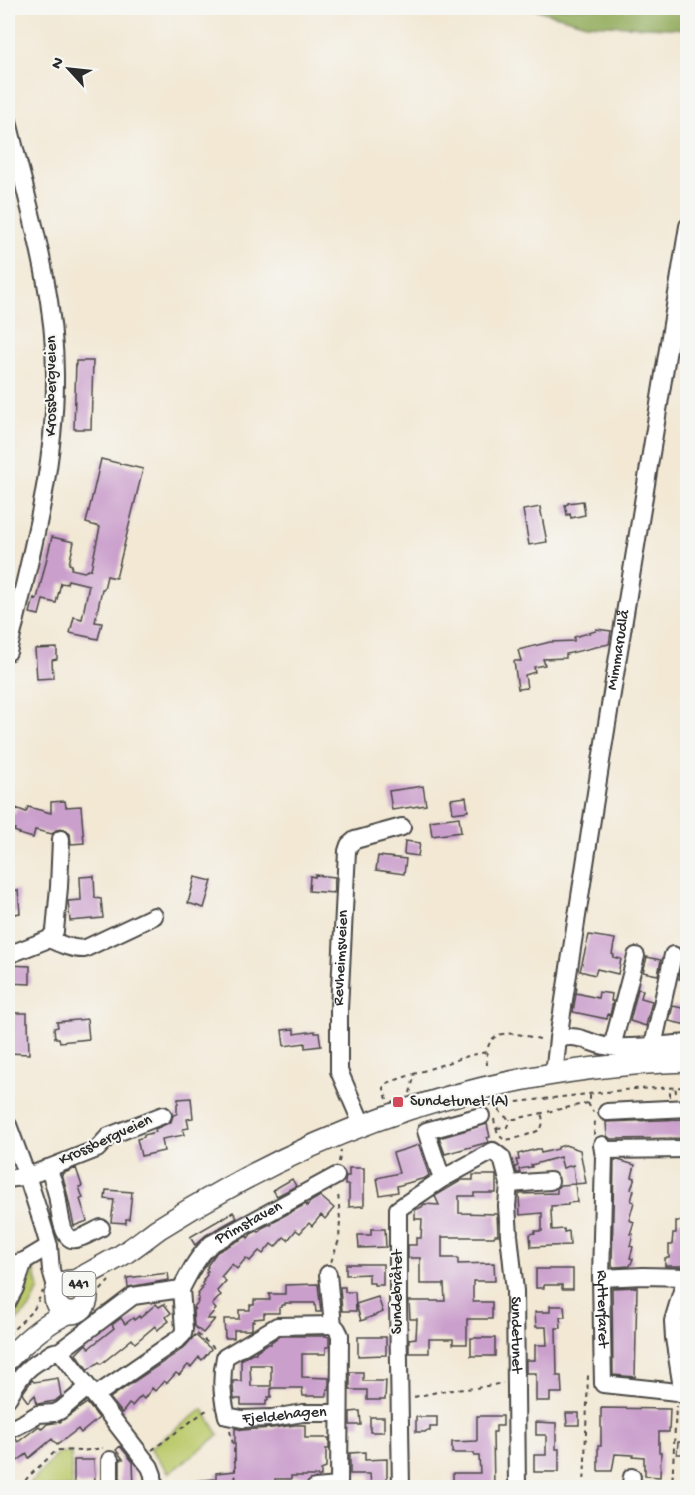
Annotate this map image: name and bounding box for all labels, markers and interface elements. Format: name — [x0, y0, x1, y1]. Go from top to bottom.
north arrow — [39, 39, 99, 99]
text: N — [48, 54, 70, 73]
street label: Krossbergveien — [43, 335, 62, 436]
street label: Mimmarudlå — [603, 607, 635, 692]
street label: Revheimsveien — [330, 909, 354, 1006]
place label: Sundetunet (A) — [410, 1093, 509, 1112]
marker: Sundetunet (A) — [391, 1095, 405, 1109]
street label: Krossbergveien — [56, 1111, 156, 1171]
street label: Primstaven — [211, 1197, 286, 1250]
street label: Sundebråtet — [389, 1248, 408, 1334]
street label: Rytterfaret — [591, 1270, 612, 1349]
road number: 441 — [62, 1272, 96, 1296]
street label: Sundetunet — [506, 1296, 525, 1375]
street label: Fjeldehagen — [241, 1404, 327, 1429]

